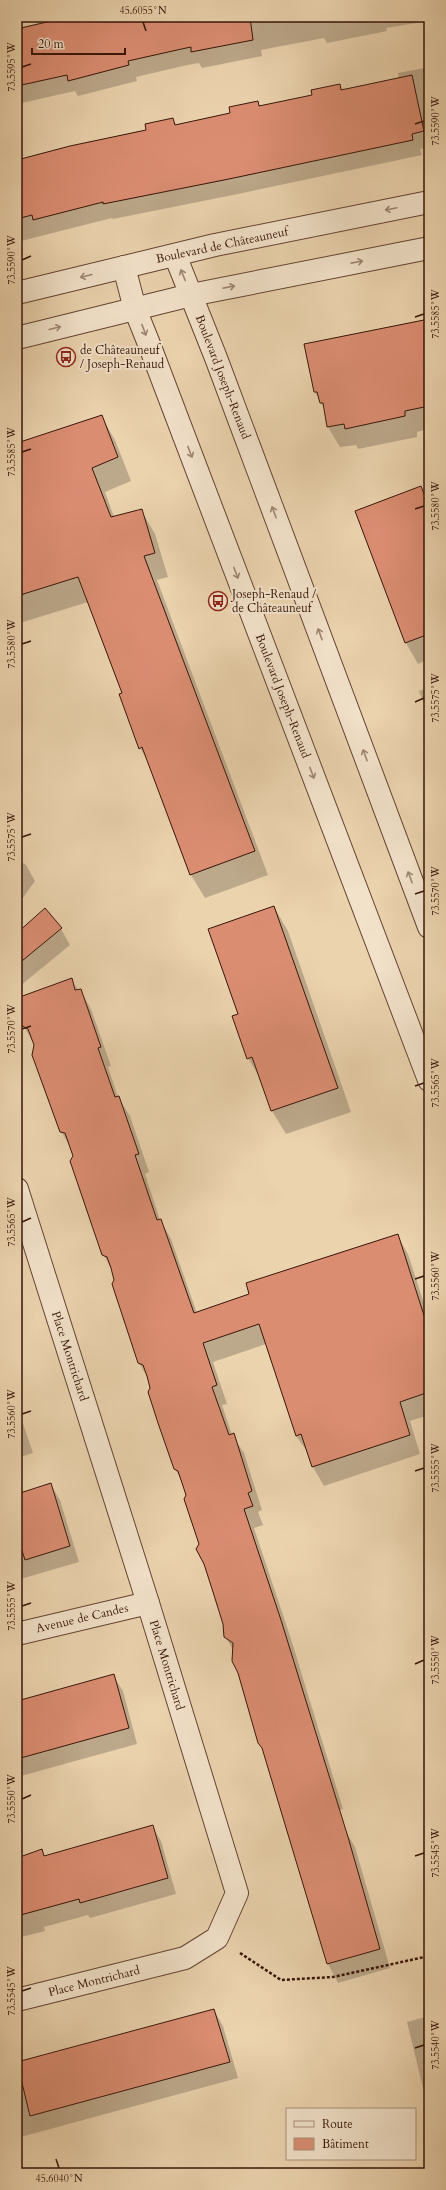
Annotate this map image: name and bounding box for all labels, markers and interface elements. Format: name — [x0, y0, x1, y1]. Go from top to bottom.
text: 45.6055°N — [120, 4, 167, 18]
scale bar — [32, 30, 125, 56]
text: 20 m — [38, 36, 65, 52]
text: 73.5595°W — [5, 41, 19, 92]
text: 73.5590°W — [429, 95, 443, 146]
one-way arrow — [385, 205, 398, 213]
street label: Boulevard de Châteauneuf — [155, 223, 292, 267]
text: 73.5590°W — [5, 234, 19, 285]
one-way arrow — [350, 258, 363, 266]
one-way arrow — [179, 269, 186, 281]
one-way arrow — [80, 273, 93, 280]
one-way arrow — [222, 283, 235, 291]
text: 73.5585°W — [429, 288, 443, 339]
street label: Boulevard Joseph-Renaud — [192, 312, 254, 442]
one-way arrow — [48, 324, 61, 331]
one-way arrow — [140, 324, 148, 336]
place label: de Châteauneuf / Joseph-Renaud — [80, 342, 165, 372]
bus stop icon: de Châteauneuf / Joseph-Renaud — [55, 346, 77, 368]
text: 73.5585°W — [5, 426, 19, 477]
one-way arrow — [186, 446, 194, 458]
text: 73.5580°W — [429, 480, 443, 531]
one-way arrow — [270, 505, 277, 518]
one-way arrow — [233, 567, 241, 579]
place label: Joseph-Renaud / de Châteauneuf — [230, 586, 316, 616]
bus stop icon: Joseph-Renaud / de Châteauneuf — [207, 590, 229, 612]
text: 73.5580°W — [5, 618, 19, 669]
one-way arrow — [315, 628, 323, 640]
street label: Boulevard Joseph-Renaud — [252, 631, 314, 761]
text: 73.5575°W — [429, 672, 443, 723]
one-way arrow — [361, 749, 368, 762]
one-way arrow — [309, 767, 317, 779]
text: 73.5575°W — [5, 811, 19, 862]
text: 73.5570°W — [429, 865, 443, 916]
one-way arrow — [406, 872, 414, 884]
text: 73.5570°W — [5, 1003, 19, 1054]
text: 73.5565°W — [429, 1057, 443, 1108]
text: 73.5565°W — [5, 1196, 19, 1247]
text: 73.5560°W — [429, 1250, 443, 1301]
street label: Place Montrichard — [48, 1309, 92, 1404]
text: 73.5560°W — [5, 1388, 19, 1439]
text: 73.5555°W — [429, 1442, 443, 1493]
text: 73.5555°W — [5, 1580, 19, 1631]
street label: Avenue de Candes — [34, 1600, 130, 1636]
street label: Place Montrichard — [146, 1618, 189, 1713]
text: 73.5550°W — [429, 1634, 443, 1685]
text: 73.5550°W — [5, 1773, 19, 1824]
text: 73.5545°W — [429, 1827, 443, 1878]
street label: Place Montrichard — [47, 1962, 142, 2000]
text: 73.5545°W — [5, 1965, 19, 2016]
text: 73.5540°W — [429, 2019, 443, 2070]
legend — [286, 2108, 416, 2160]
text: Route — [322, 2116, 353, 2132]
text: Bâtiment — [322, 2136, 369, 2152]
text: 45.6040°N — [36, 2172, 83, 2186]

